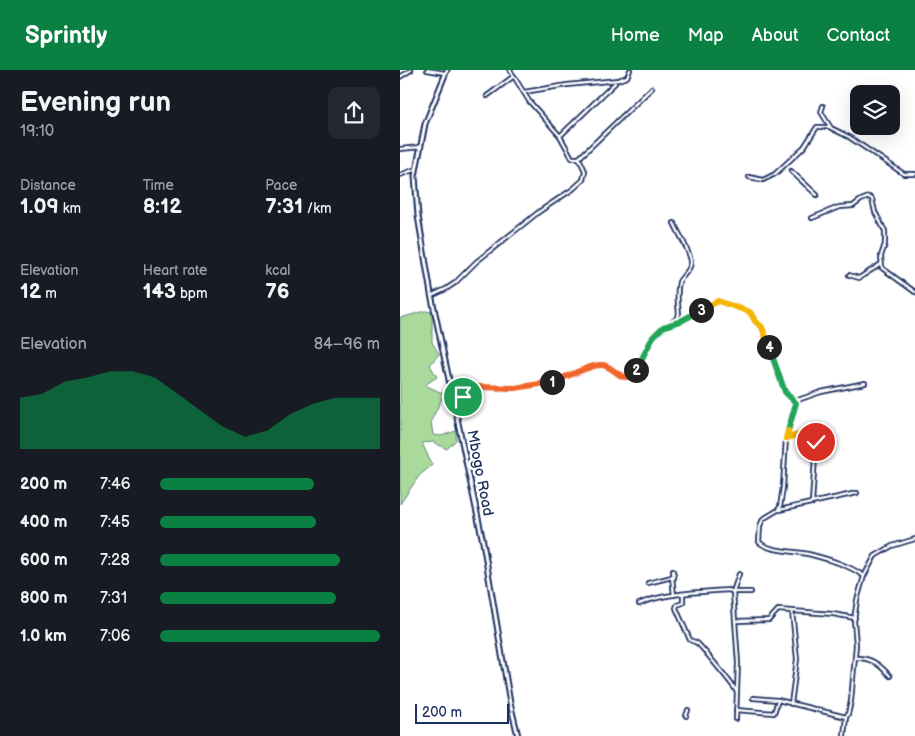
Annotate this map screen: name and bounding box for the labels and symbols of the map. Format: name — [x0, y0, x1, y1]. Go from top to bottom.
pin: 3 — [688, 298, 714, 322]
pin: 4 — [756, 334, 782, 360]
pin: 2 — [624, 358, 648, 382]
pin: 1 — [540, 370, 564, 394]
pin — [442, 376, 484, 418]
pin — [795, 421, 837, 463]
street label: Mbogo Road — [462, 428, 498, 518]
scale bar — [415, 701, 509, 724]

